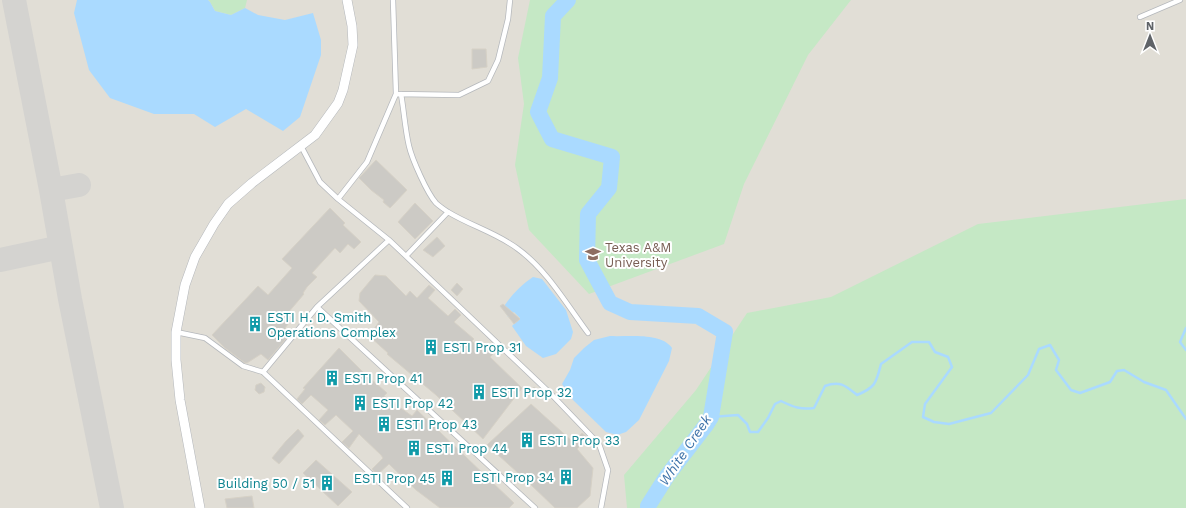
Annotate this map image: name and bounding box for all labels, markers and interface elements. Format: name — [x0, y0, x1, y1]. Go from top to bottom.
north arrow — [1130, 16, 1170, 56]
text: N — [1146, 20, 1154, 33]
place label: Texas A&M University — [605, 240, 671, 270]
school or university icon: Texas A&M University — [584, 245, 602, 263]
place label: ESTI H. D. Smith Operations Complex — [267, 310, 396, 340]
building icon: ESTI H. D. Smith Operations Complex — [246, 315, 264, 333]
building icon: ESTI Prop 31 — [422, 338, 440, 356]
place label: ESTI Prop 31 — [443, 340, 521, 355]
building icon: ESTI Prop 41 — [323, 369, 341, 387]
place label: ESTI Prop 41 — [344, 371, 423, 386]
building icon: ESTI Prop 32 — [470, 383, 488, 401]
place label: ESTI Prop 32 — [491, 385, 572, 400]
building icon: ESTI Prop 42 — [351, 394, 369, 412]
place label: ESTI Prop 42 — [372, 396, 453, 411]
water label: White Creek — [656, 411, 715, 488]
building icon: ESTI Prop 43 — [375, 415, 393, 433]
place label: ESTI Prop 43 — [396, 417, 477, 432]
building icon: ESTI Prop 33 — [518, 431, 536, 449]
place label: ESTI Prop 33 — [539, 433, 620, 448]
building icon: ESTI Prop 44 — [405, 439, 423, 457]
place label: ESTI Prop 44 — [426, 441, 508, 456]
building icon: ESTI Prop 34 — [557, 468, 575, 486]
building icon: ESTI Prop 45 — [438, 469, 456, 487]
place label: ESTI Prop 34 — [473, 470, 554, 485]
place label: ESTI Prop 45 — [354, 471, 435, 486]
building icon: Building 50 / 51 — [318, 474, 336, 492]
place label: Building 50 / 51 — [217, 476, 315, 491]

